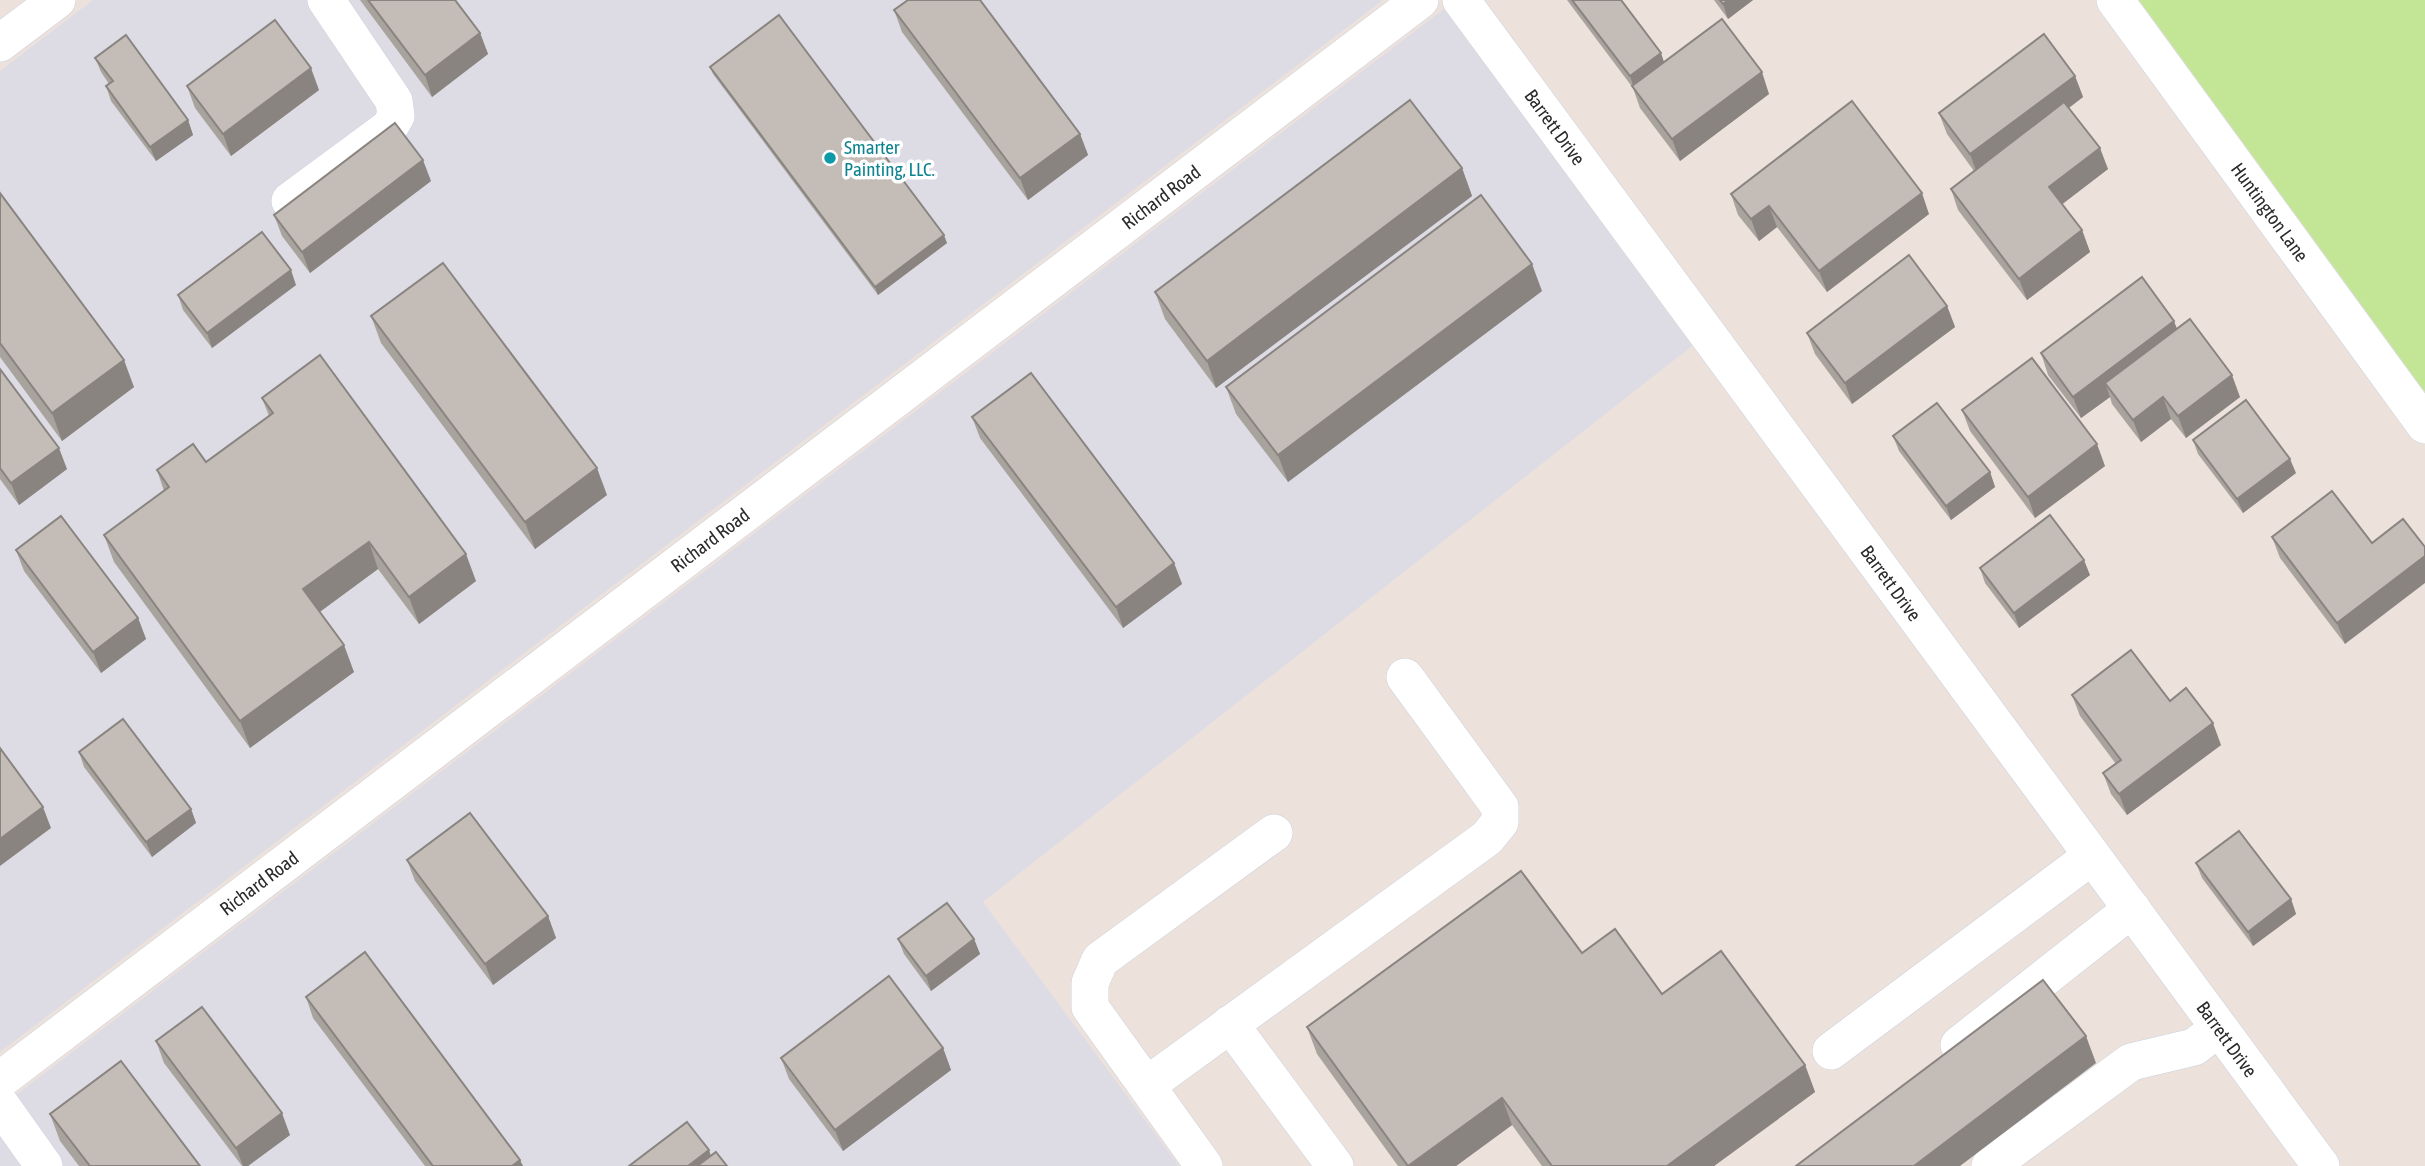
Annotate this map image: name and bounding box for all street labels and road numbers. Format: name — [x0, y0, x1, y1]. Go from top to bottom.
street label: Barrett Drive — [1520, 85, 1590, 169]
street label: Huntington Lane — [2227, 158, 2313, 266]
street label: Richard Road — [1117, 160, 1205, 234]
street label: Richard Road — [666, 503, 754, 577]
street label: Barrett Drive — [1856, 541, 1926, 625]
street label: Richard Road — [215, 846, 303, 920]
street label: Barrett Drive — [2192, 997, 2262, 1081]

